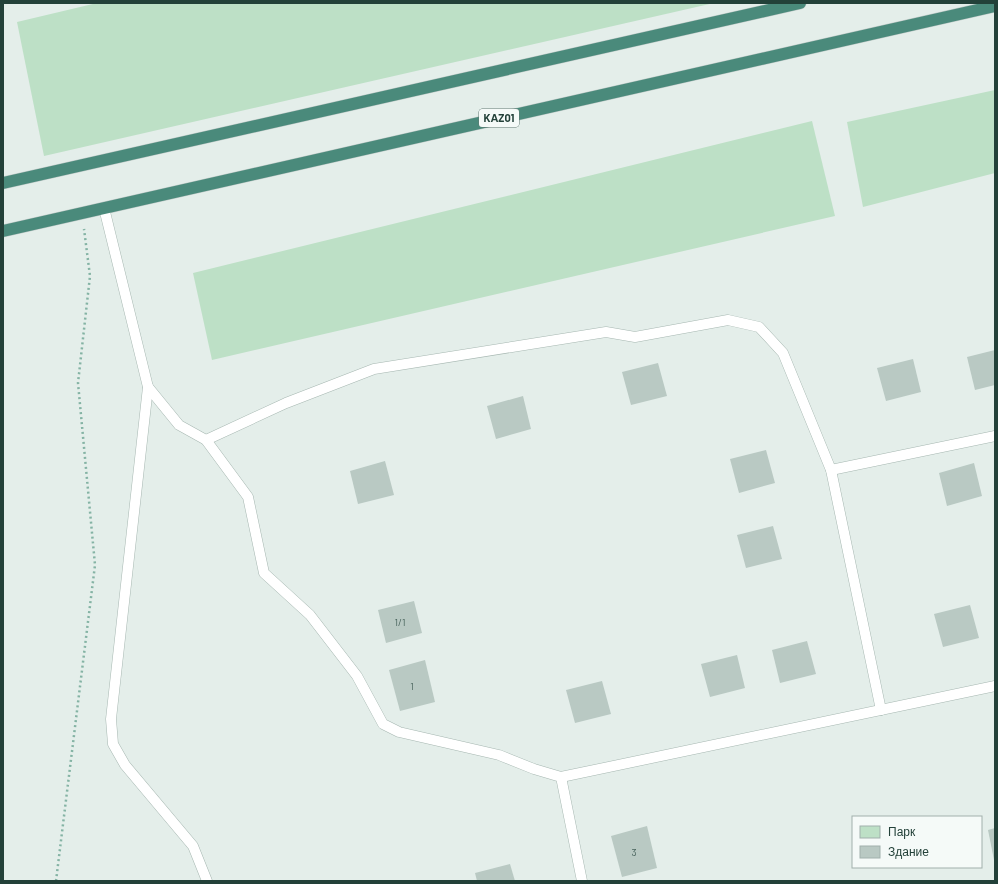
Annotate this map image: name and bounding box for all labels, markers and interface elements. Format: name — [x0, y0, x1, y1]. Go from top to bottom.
road number: KАZ01 — [479, 109, 519, 127]
house number: 1/1 — [395, 616, 406, 628]
house number: 1 — [410, 680, 414, 692]
legend — [852, 816, 982, 868]
text: Парк — [888, 824, 916, 839]
text: Здание — [888, 844, 929, 859]
house number: 3 — [631, 846, 637, 858]

